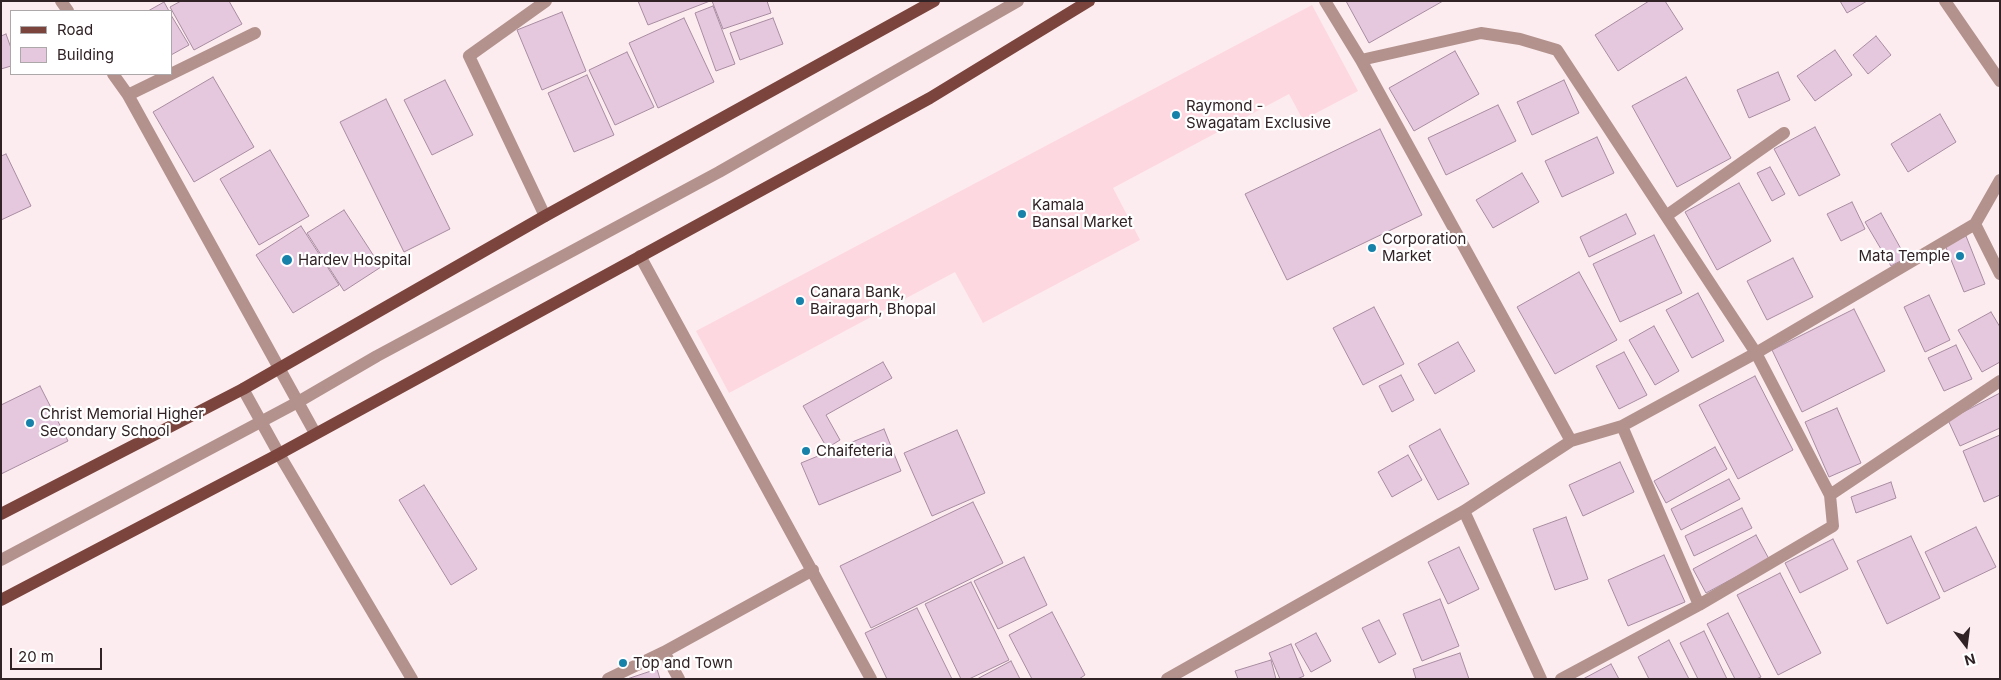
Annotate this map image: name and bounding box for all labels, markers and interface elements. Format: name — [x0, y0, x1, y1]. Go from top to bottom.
legend — [10, 10, 172, 75]
text: Road — [57, 20, 93, 39]
text: Building — [57, 45, 114, 64]
place label: Raymond - Swagatam Exclusive — [1186, 97, 1331, 132]
marker: Raymond - Swagatam Exclusive — [1170, 109, 1182, 121]
place label: Kamala Bansal Market — [1032, 196, 1133, 231]
marker: Kamala Bansal Market — [1016, 208, 1028, 220]
place label: Corporation Market — [1382, 230, 1466, 265]
marker: Corporation Market — [1366, 242, 1378, 254]
place label: Mata Temple — [1858, 247, 1950, 265]
marker: Mata Temple — [1954, 250, 1966, 262]
place label: Hardev Hospital — [298, 251, 411, 269]
marker: Hardev Hospital — [280, 253, 294, 267]
place label: Canara Bank, Bairagarh, Bhopal — [810, 283, 936, 318]
marker: Canara Bank, Bairagarh, Bhopal — [794, 295, 806, 307]
place label: Christ Memorial Higher Secondary School — [40, 405, 204, 440]
marker: Christ Memorial Higher Secondary School — [24, 417, 36, 429]
place label: Chaifeteria — [816, 442, 893, 460]
marker: Chaifeteria — [800, 445, 812, 457]
north arrow — [1941, 620, 1991, 670]
scale bar — [12, 638, 105, 670]
text: 20 m — [18, 647, 54, 666]
text: N — [1963, 650, 1977, 670]
place label: Top and Town — [633, 654, 733, 672]
marker: Top and Town — [617, 657, 629, 669]

